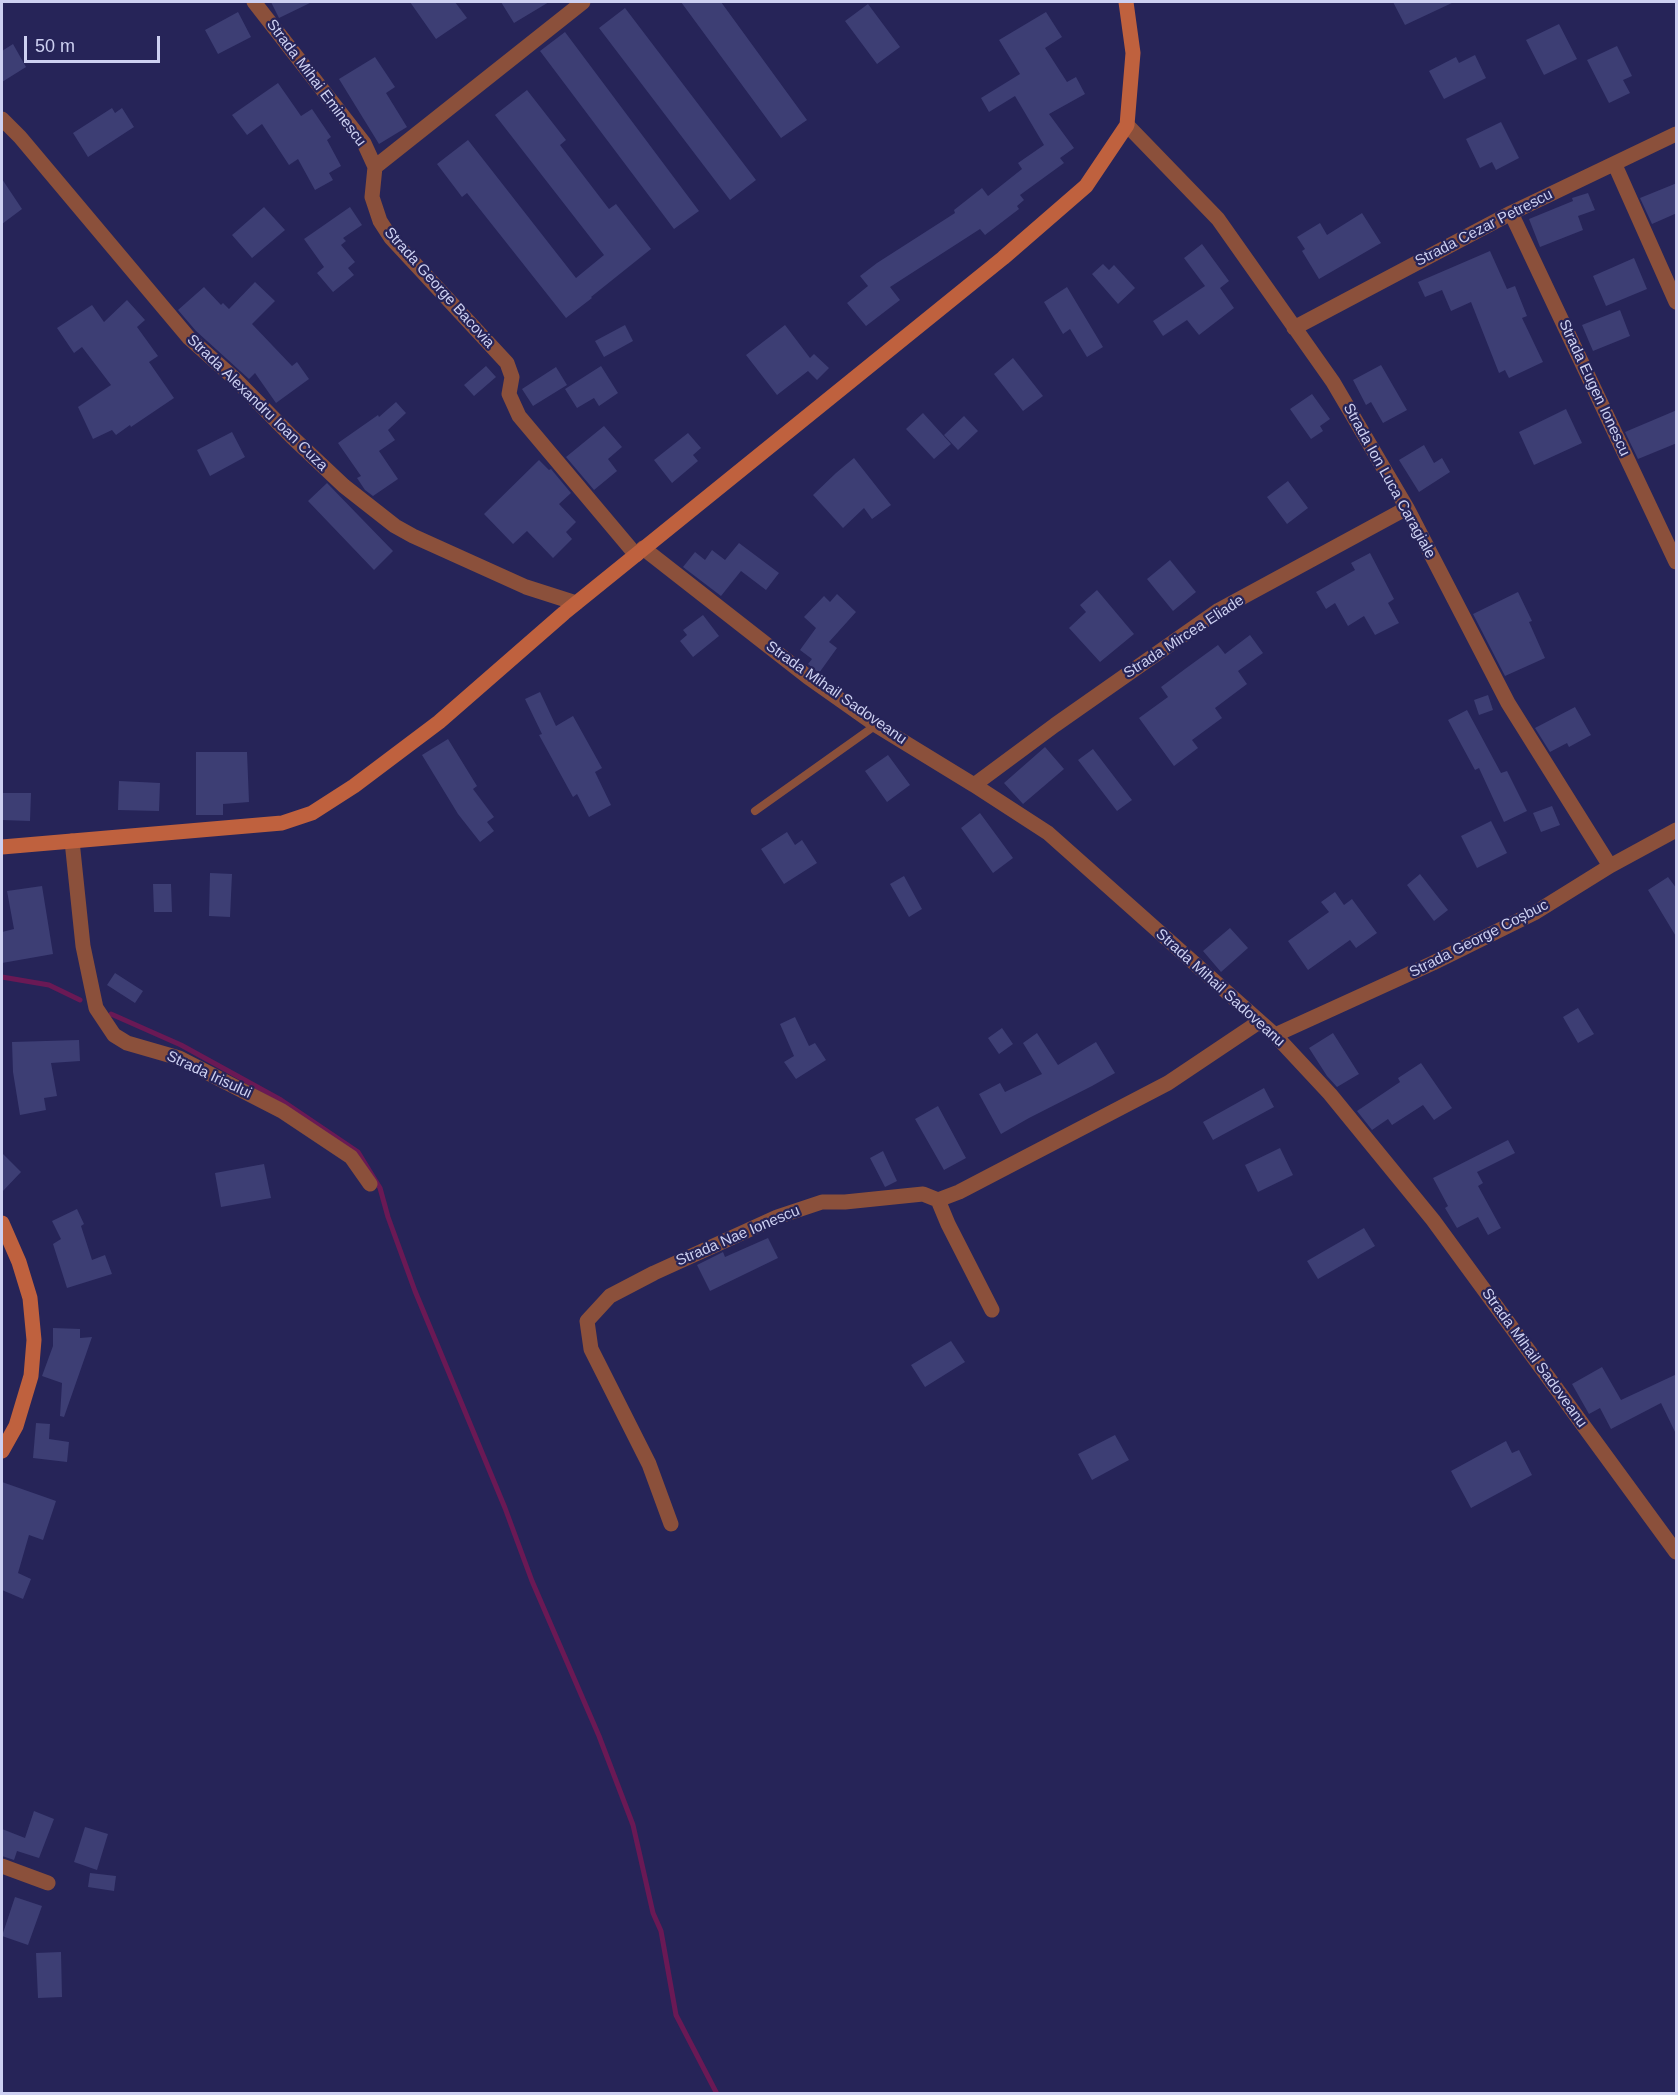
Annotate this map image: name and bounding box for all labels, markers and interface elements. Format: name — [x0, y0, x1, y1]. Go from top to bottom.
street label: Strada Mihai Eminescu — [262, 16, 370, 150]
scale bar — [27, 24, 164, 62]
text: 50 m — [35, 36, 75, 56]
street label: Strada Cezar Petrescu — [1412, 186, 1556, 270]
street label: Strada George Bacovia — [380, 224, 498, 352]
street label: Strada Eugen Ionescu — [1554, 317, 1634, 459]
street label: Strada Alexandru Ioan Cuza — [183, 331, 331, 475]
street label: Strada Ion Luca Caragiale — [1339, 400, 1439, 562]
street label: Strada Mircea Eliade — [1121, 592, 1247, 682]
street label: Strada Mihail Sadoveanu — [762, 638, 910, 748]
street label: Strada George Coșbuc — [1407, 896, 1551, 982]
street label: Strada Mihail Sadoveanu — [1152, 925, 1288, 1051]
street label: Strada Irisului — [164, 1047, 254, 1103]
street label: Strada Nae Ionescu — [673, 1202, 803, 1270]
street label: Strada Mihail Sadoveanu — [1477, 1285, 1591, 1431]

